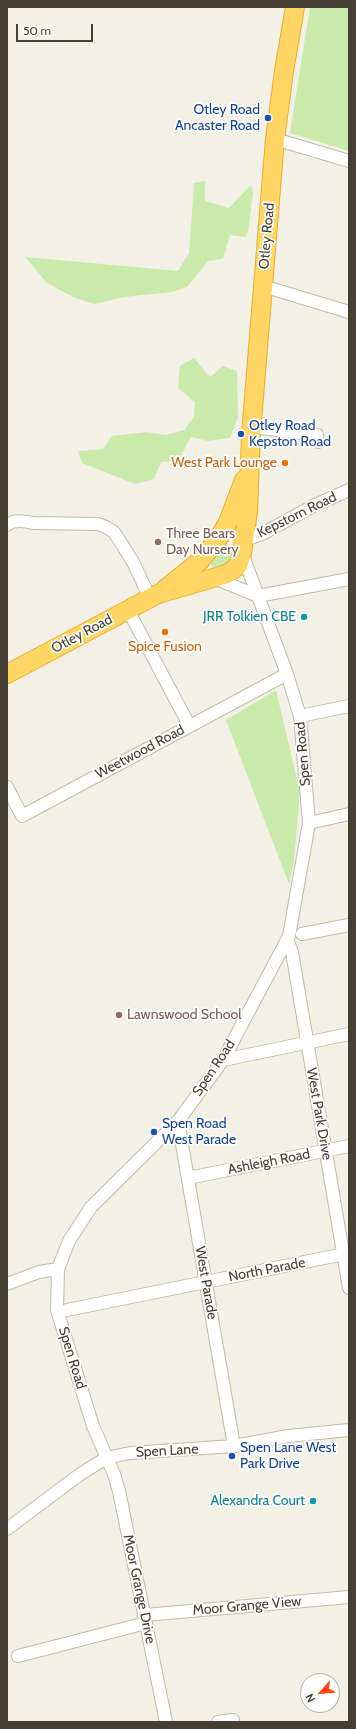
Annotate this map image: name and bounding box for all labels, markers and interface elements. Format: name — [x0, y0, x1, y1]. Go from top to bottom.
scale bar — [18, 16, 95, 42]
text: 50 m — [23, 23, 51, 38]
place label: Otley Road Ancaster Road — [175, 102, 260, 134]
marker: Otley Road Ancaster Road — [263, 113, 273, 123]
street label: Otley Road — [256, 202, 278, 270]
place label: Otley Road Kepston Road — [249, 418, 331, 450]
marker: Otley Road Kepston Road — [236, 429, 246, 439]
place label: West Park Lounge — [171, 455, 277, 471]
marker: West Park Lounge — [280, 458, 290, 468]
street label: Kepstorn Road — [255, 489, 339, 541]
place label: Three Bears Day Nursery — [166, 526, 239, 558]
marker: Three Bears Day Nursery — [153, 537, 163, 547]
place label: JRR Tolkien CBE — [203, 609, 296, 625]
street label: Otley Road — [49, 611, 115, 657]
marker: JRR Tolkien CBE — [299, 612, 309, 622]
marker: Spice Fusion — [160, 627, 170, 637]
place label: Spice Fusion — [128, 639, 202, 655]
street label: Weetwood Road — [93, 721, 187, 783]
street label: Spen Road — [292, 721, 314, 787]
place label: Lawnswood School — [127, 1007, 242, 1023]
marker: Lawnswood School — [114, 1010, 124, 1020]
street label: Spen Road — [189, 1037, 239, 1099]
street label: West Park Drive — [303, 1067, 335, 1161]
place label: Spen Road West Parade — [162, 1116, 236, 1148]
marker: Spen Road West Parade — [149, 1127, 159, 1137]
street label: Ashleigh Road — [226, 1146, 312, 1178]
street label: West Parade — [191, 1245, 221, 1321]
street label: North Parade — [227, 1254, 307, 1286]
street label: Spen Road — [55, 1325, 89, 1391]
place label: Spen Lane West Park Drive — [240, 1440, 336, 1472]
street label: Spen Lane — [135, 1441, 199, 1461]
marker: Spen Lane West Park Drive — [227, 1451, 237, 1461]
place label: Alexandra Court — [210, 1493, 305, 1509]
marker: Alexandra Court — [308, 1496, 318, 1506]
street label: Moor Grange Drive — [119, 1533, 159, 1645]
street label: Moor Grange View — [192, 1593, 302, 1619]
north arrow — [300, 1673, 340, 1713]
text: N — [302, 1691, 318, 1705]

